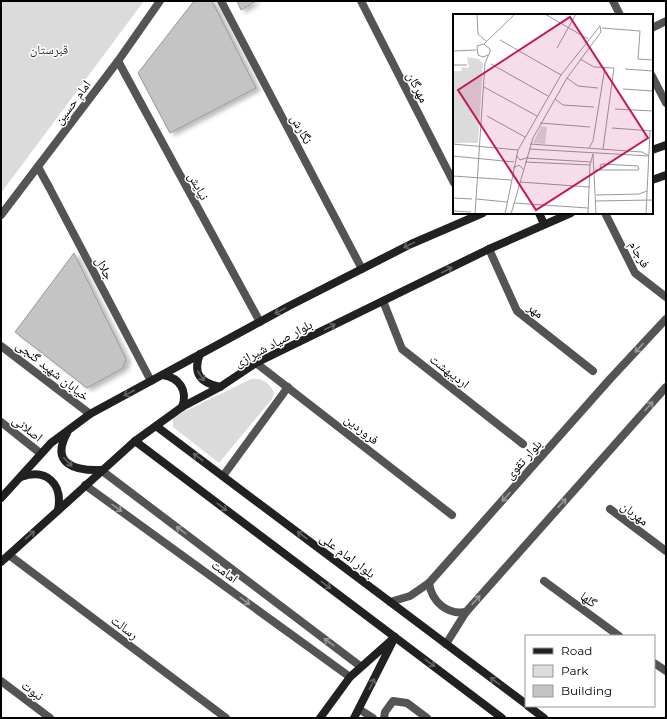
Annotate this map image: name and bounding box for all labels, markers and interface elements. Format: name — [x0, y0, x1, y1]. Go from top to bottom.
inset map — [453, 14, 653, 214]
park label: قبرستان — [30, 41, 68, 58]
street label: مهرگان — [403, 69, 433, 106]
street label: امام حسین — [50, 77, 95, 128]
street label: نگارش — [287, 112, 316, 147]
street label: نیایش — [184, 169, 213, 203]
street label: فرجام — [625, 238, 654, 271]
one-way arrow — [403, 242, 415, 249]
street label: جلال — [91, 254, 118, 283]
one-way arrow — [441, 266, 453, 273]
street label: مهر — [523, 298, 547, 322]
one-way arrow — [275, 308, 287, 315]
street label: بلوار صیاد شیرازی — [231, 316, 315, 371]
one-way arrow — [324, 323, 336, 330]
street label: خیابان شهید گنجی — [13, 336, 93, 404]
one-way arrow — [635, 342, 644, 353]
street label: اردیبهشت — [426, 351, 473, 392]
one-way arrow — [196, 370, 205, 381]
one-way arrow — [123, 390, 135, 397]
one-way arrow — [644, 401, 654, 411]
street label: اصلانی — [9, 411, 46, 445]
street label: فروردین — [341, 411, 382, 448]
street label: بلوار تقوی — [501, 436, 546, 483]
one-way arrow — [192, 453, 203, 461]
one-way arrow — [63, 457, 73, 467]
one-way arrow — [502, 491, 511, 501]
street label: مهربان — [617, 497, 652, 529]
one-way arrow — [558, 498, 567, 509]
one-way arrow — [217, 502, 228, 511]
one-way arrow — [111, 504, 122, 512]
one-way arrow — [175, 526, 186, 534]
street label: بلوار امام علی — [317, 529, 379, 582]
one-way arrow — [25, 531, 35, 540]
one-way arrow — [296, 531, 307, 539]
street label: امامت — [209, 556, 241, 586]
one-way arrow — [320, 581, 331, 589]
street label: گلها — [577, 588, 601, 611]
one-way arrow — [471, 596, 480, 606]
one-way arrow — [239, 597, 250, 605]
street label: رسالت — [108, 612, 142, 643]
legend — [525, 635, 655, 707]
one-way arrow — [324, 638, 335, 647]
text: Road — [561, 643, 592, 658]
one-way arrow — [424, 659, 435, 667]
text: Park — [561, 663, 589, 678]
one-way arrow — [489, 676, 500, 685]
street label: نبوت — [18, 677, 47, 704]
one-way arrow — [369, 678, 376, 690]
text: Building — [561, 683, 612, 698]

